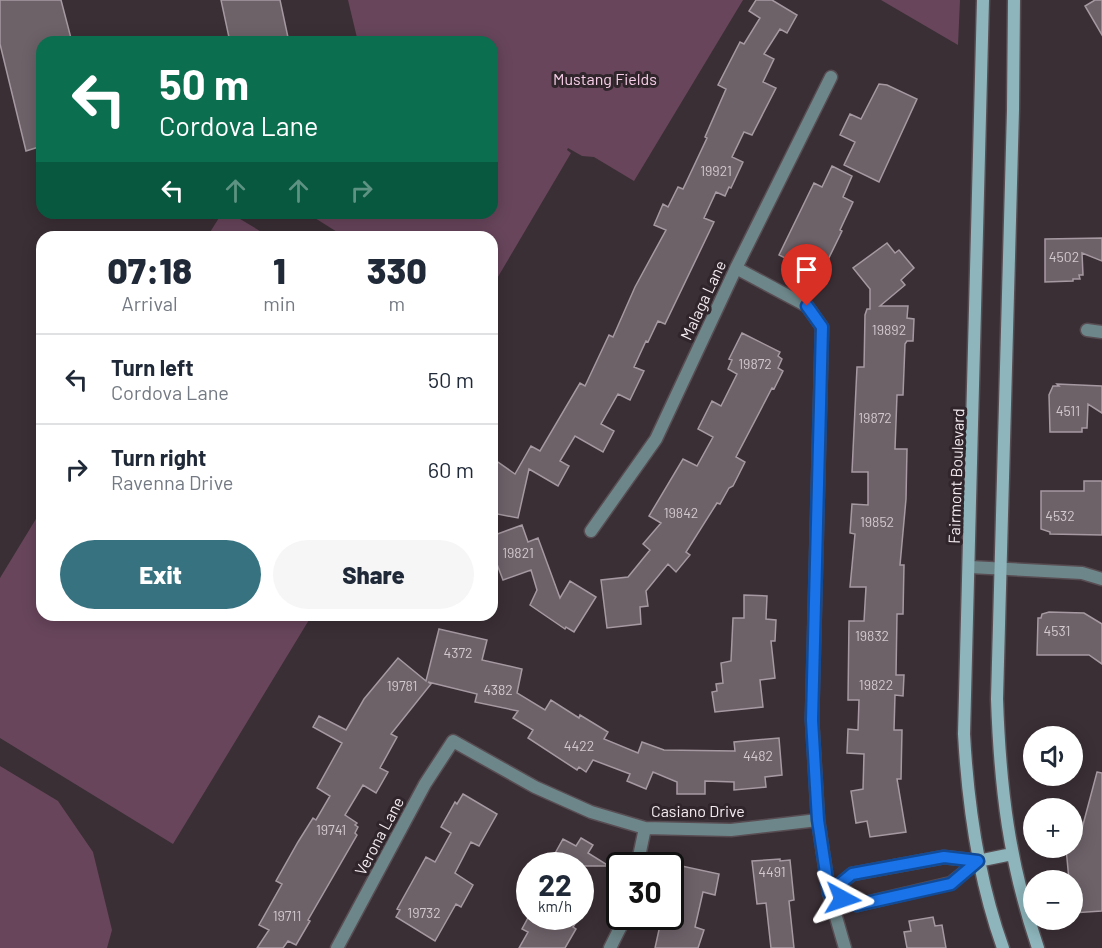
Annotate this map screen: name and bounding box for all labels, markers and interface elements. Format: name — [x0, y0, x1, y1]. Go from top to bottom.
text: 50 m — [159, 58, 249, 108]
icon: left — [60, 60, 138, 138]
park label: Mustang Fields — [553, 69, 657, 88]
text: Cordova Lane — [159, 109, 318, 141]
house number: 19921 — [700, 162, 732, 179]
icon: left — [156, 174, 189, 207]
icon: ahead — [219, 174, 252, 207]
icon: ahead — [282, 174, 315, 207]
icon: right — [345, 174, 378, 207]
pin — [781, 244, 832, 306]
text: 07:18 — [107, 248, 192, 291]
text: 1 — [273, 248, 286, 291]
text: 330 — [367, 248, 427, 291]
house number: 4502 — [1049, 248, 1079, 265]
icon: arrive — [790, 253, 823, 286]
street label: Malaga Lane — [676, 257, 729, 343]
text: Arrival — [122, 291, 178, 315]
text: min — [263, 291, 296, 315]
text: m — [389, 291, 405, 315]
house number: 19892 — [872, 321, 906, 338]
text: Turn left — [111, 354, 194, 380]
house number: 19872 — [738, 355, 772, 372]
icon: left — [60, 363, 93, 396]
text: 50 m — [428, 366, 474, 392]
text: Cordova Lane — [111, 380, 229, 404]
house number: 4511 — [1056, 402, 1080, 419]
street label: Fairmont Boulevard — [944, 408, 967, 544]
house number: 19872 — [858, 409, 892, 426]
text: Turn right — [111, 444, 206, 470]
icon: right — [60, 453, 93, 486]
text: 60 m — [428, 456, 474, 482]
text: Ravenna Drive — [111, 470, 234, 494]
house number: 19842 — [664, 504, 698, 521]
house number: 4532 — [1045, 507, 1075, 524]
house number: 19852 — [860, 513, 894, 530]
button: Exit — [60, 540, 261, 609]
button: Share — [273, 540, 474, 609]
house number: 19821 — [502, 544, 534, 561]
house number: 4531 — [1044, 622, 1070, 639]
house number: 19832 — [855, 627, 889, 644]
house number: 4372 — [443, 644, 473, 661]
house number: 19822 — [859, 676, 893, 693]
house number: 19781 — [387, 677, 417, 694]
house number: 4382 — [483, 681, 513, 698]
map controls — [1023, 726, 1083, 930]
button: sound — [1023, 726, 1083, 786]
house number: 4422 — [564, 737, 594, 754]
house number: 4482 — [743, 747, 773, 764]
street label: Verona Lane — [350, 793, 407, 878]
button: + — [1023, 798, 1083, 858]
street label: Casiano Drive — [651, 801, 745, 820]
house number: 19741 — [316, 821, 346, 838]
speed limit sign: 30 — [606, 852, 684, 930]
house number: 4491 — [758, 863, 786, 880]
text: 22 — [538, 866, 572, 902]
position arrow — [811, 867, 875, 931]
button: − — [1023, 870, 1083, 930]
text: km/h — [538, 897, 572, 915]
house number: 19732 — [407, 904, 441, 921]
house number: 19711 — [273, 907, 301, 924]

